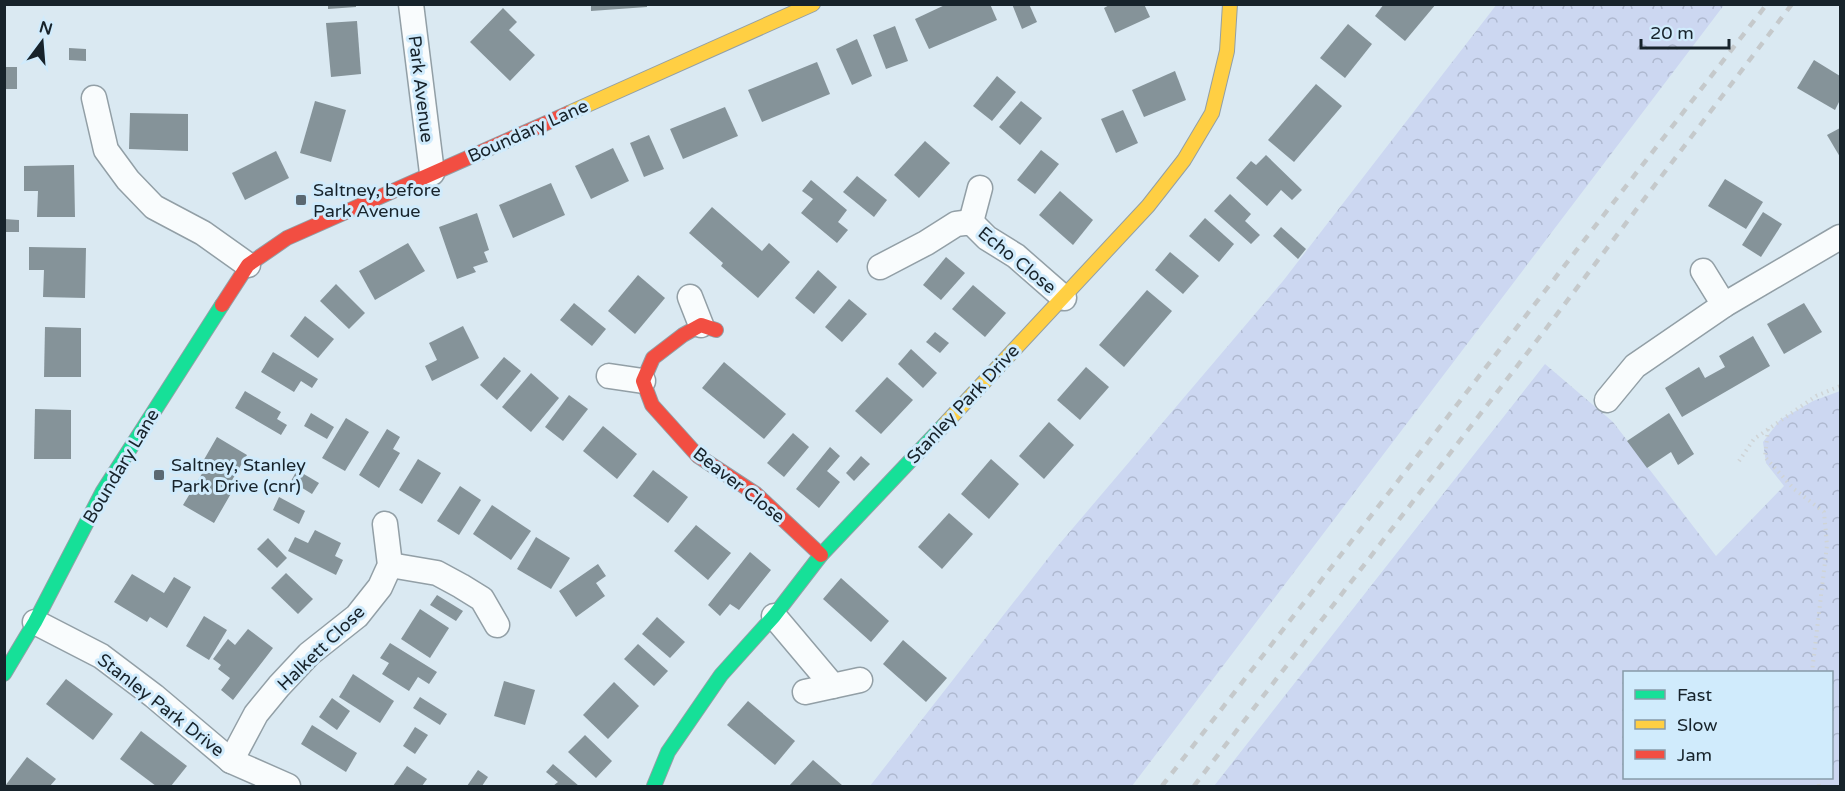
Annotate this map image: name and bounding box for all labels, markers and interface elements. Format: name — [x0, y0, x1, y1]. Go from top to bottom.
north arrow — [12, 12, 72, 72]
scale bar — [1641, 12, 1730, 50]
text: N — [37, 17, 55, 40]
text: 20 m — [1650, 22, 1694, 44]
street label: Park Avenue — [404, 34, 438, 144]
street label: Boundary Lane — [464, 95, 592, 167]
place label: Saltney, before Park Avenue — [313, 179, 441, 222]
marker: Saltney, before Park Avenue — [294, 193, 308, 207]
street label: Echo Close — [973, 222, 1061, 298]
street label: Stanley Park Drive — [902, 340, 1024, 468]
street label: Boundary Lane — [78, 405, 164, 527]
street label: Beaver Close — [689, 442, 789, 528]
place label: Saltney, Stanley Park Drive (cnr) — [171, 454, 306, 497]
marker: Saltney, Stanley Park Drive (cnr) — [152, 468, 166, 482]
street label: Halkett Close — [273, 601, 369, 695]
street label: Stanley Park Drive — [93, 649, 229, 761]
legend — [1623, 671, 1833, 779]
text: Fast — [1677, 684, 1712, 706]
text: Slow — [1677, 714, 1718, 736]
text: Jam — [1677, 744, 1712, 766]

